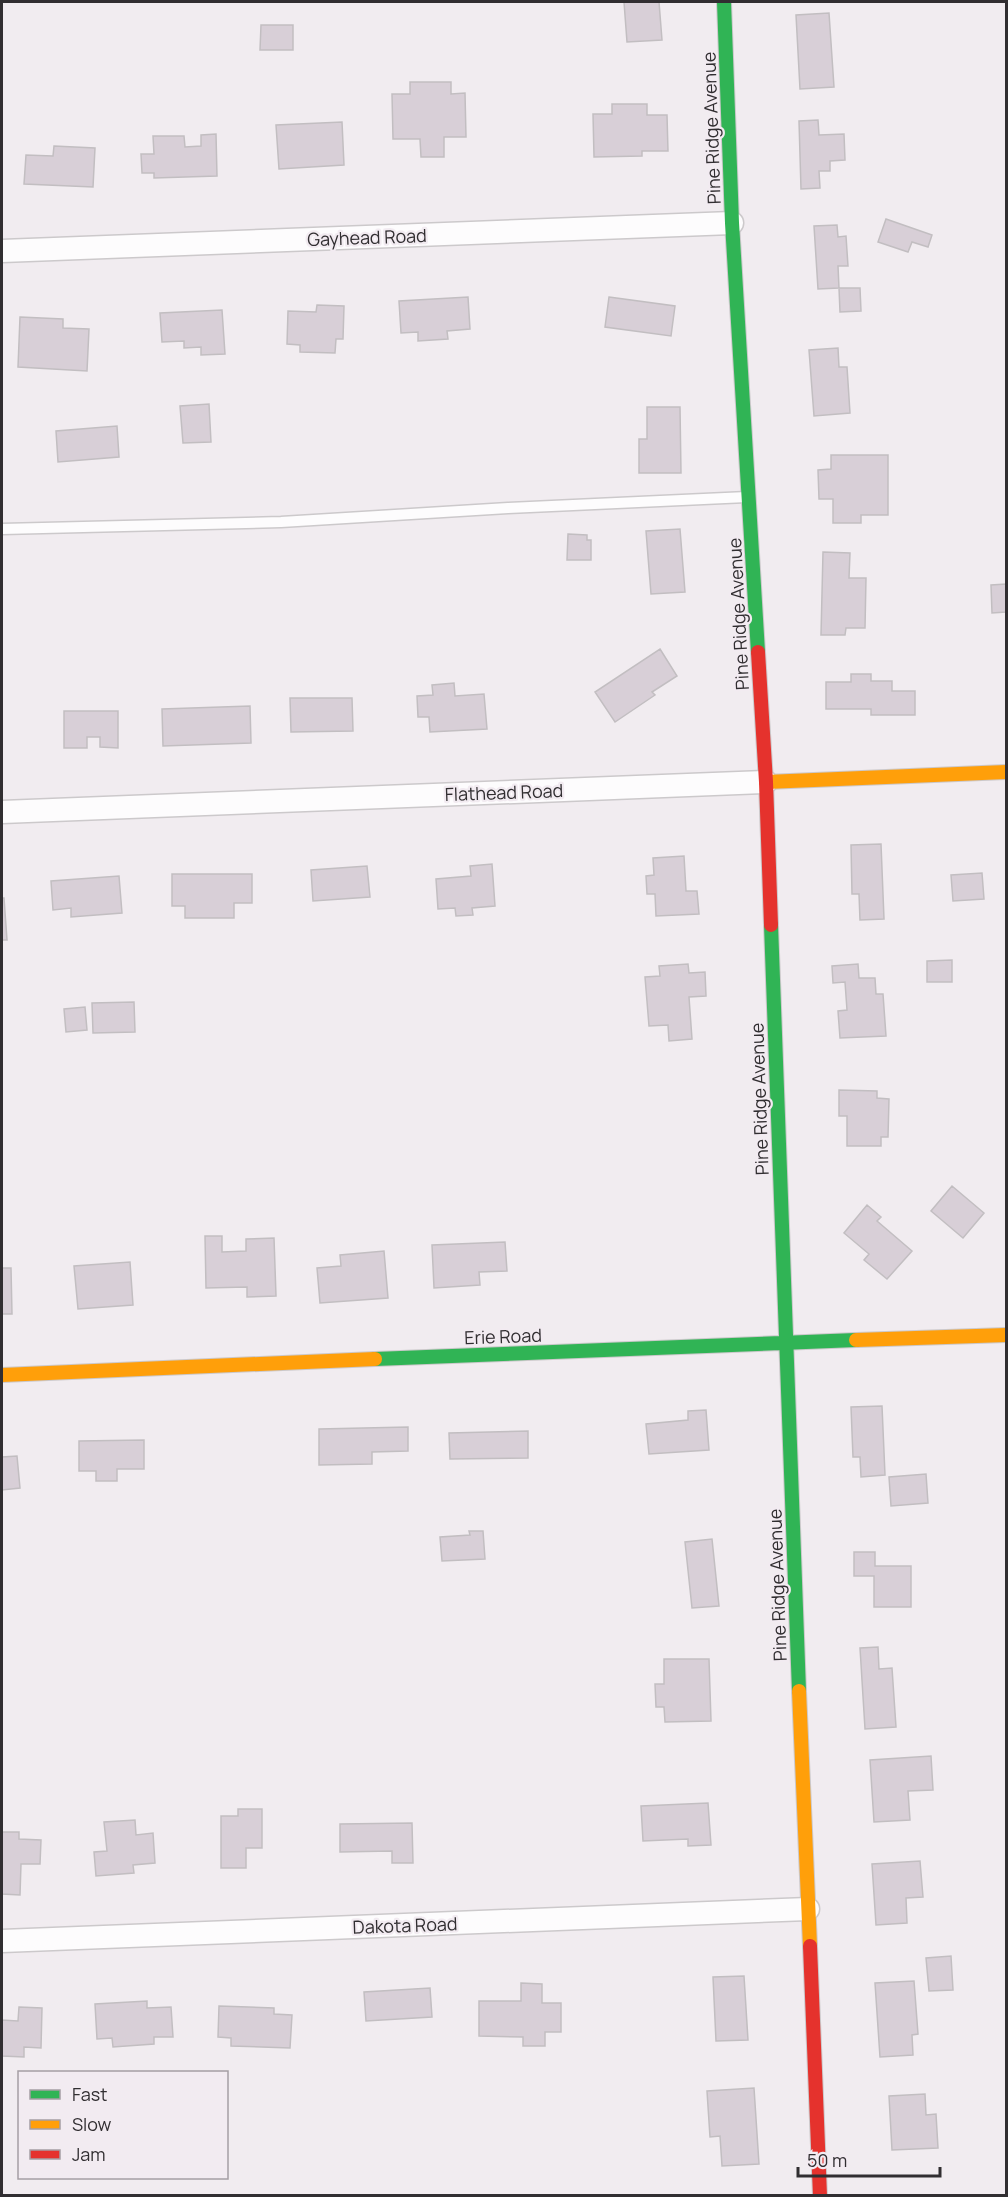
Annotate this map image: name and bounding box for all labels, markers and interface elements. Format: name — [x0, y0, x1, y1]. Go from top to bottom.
street label: Pine Ridge Avenue — [696, 51, 726, 205]
street label: Gayhead Road — [307, 223, 427, 251]
street label: Pine Ridge Avenue — [722, 537, 754, 691]
street label: Flathead Road — [444, 778, 564, 806]
street label: Pine Ridge Avenue — [744, 1022, 774, 1176]
street label: Erie Road — [464, 1323, 542, 1349]
street label: Pine Ridge Avenue — [762, 1508, 792, 1662]
street label: Dakota Road — [352, 1911, 458, 1939]
legend — [18, 2071, 228, 2179]
text: Fast — [72, 2082, 107, 2106]
text: Slow — [72, 2112, 112, 2136]
scale bar — [798, 2140, 940, 2178]
text: Jam — [72, 2142, 106, 2166]
text: 50 m — [807, 2148, 847, 2172]

